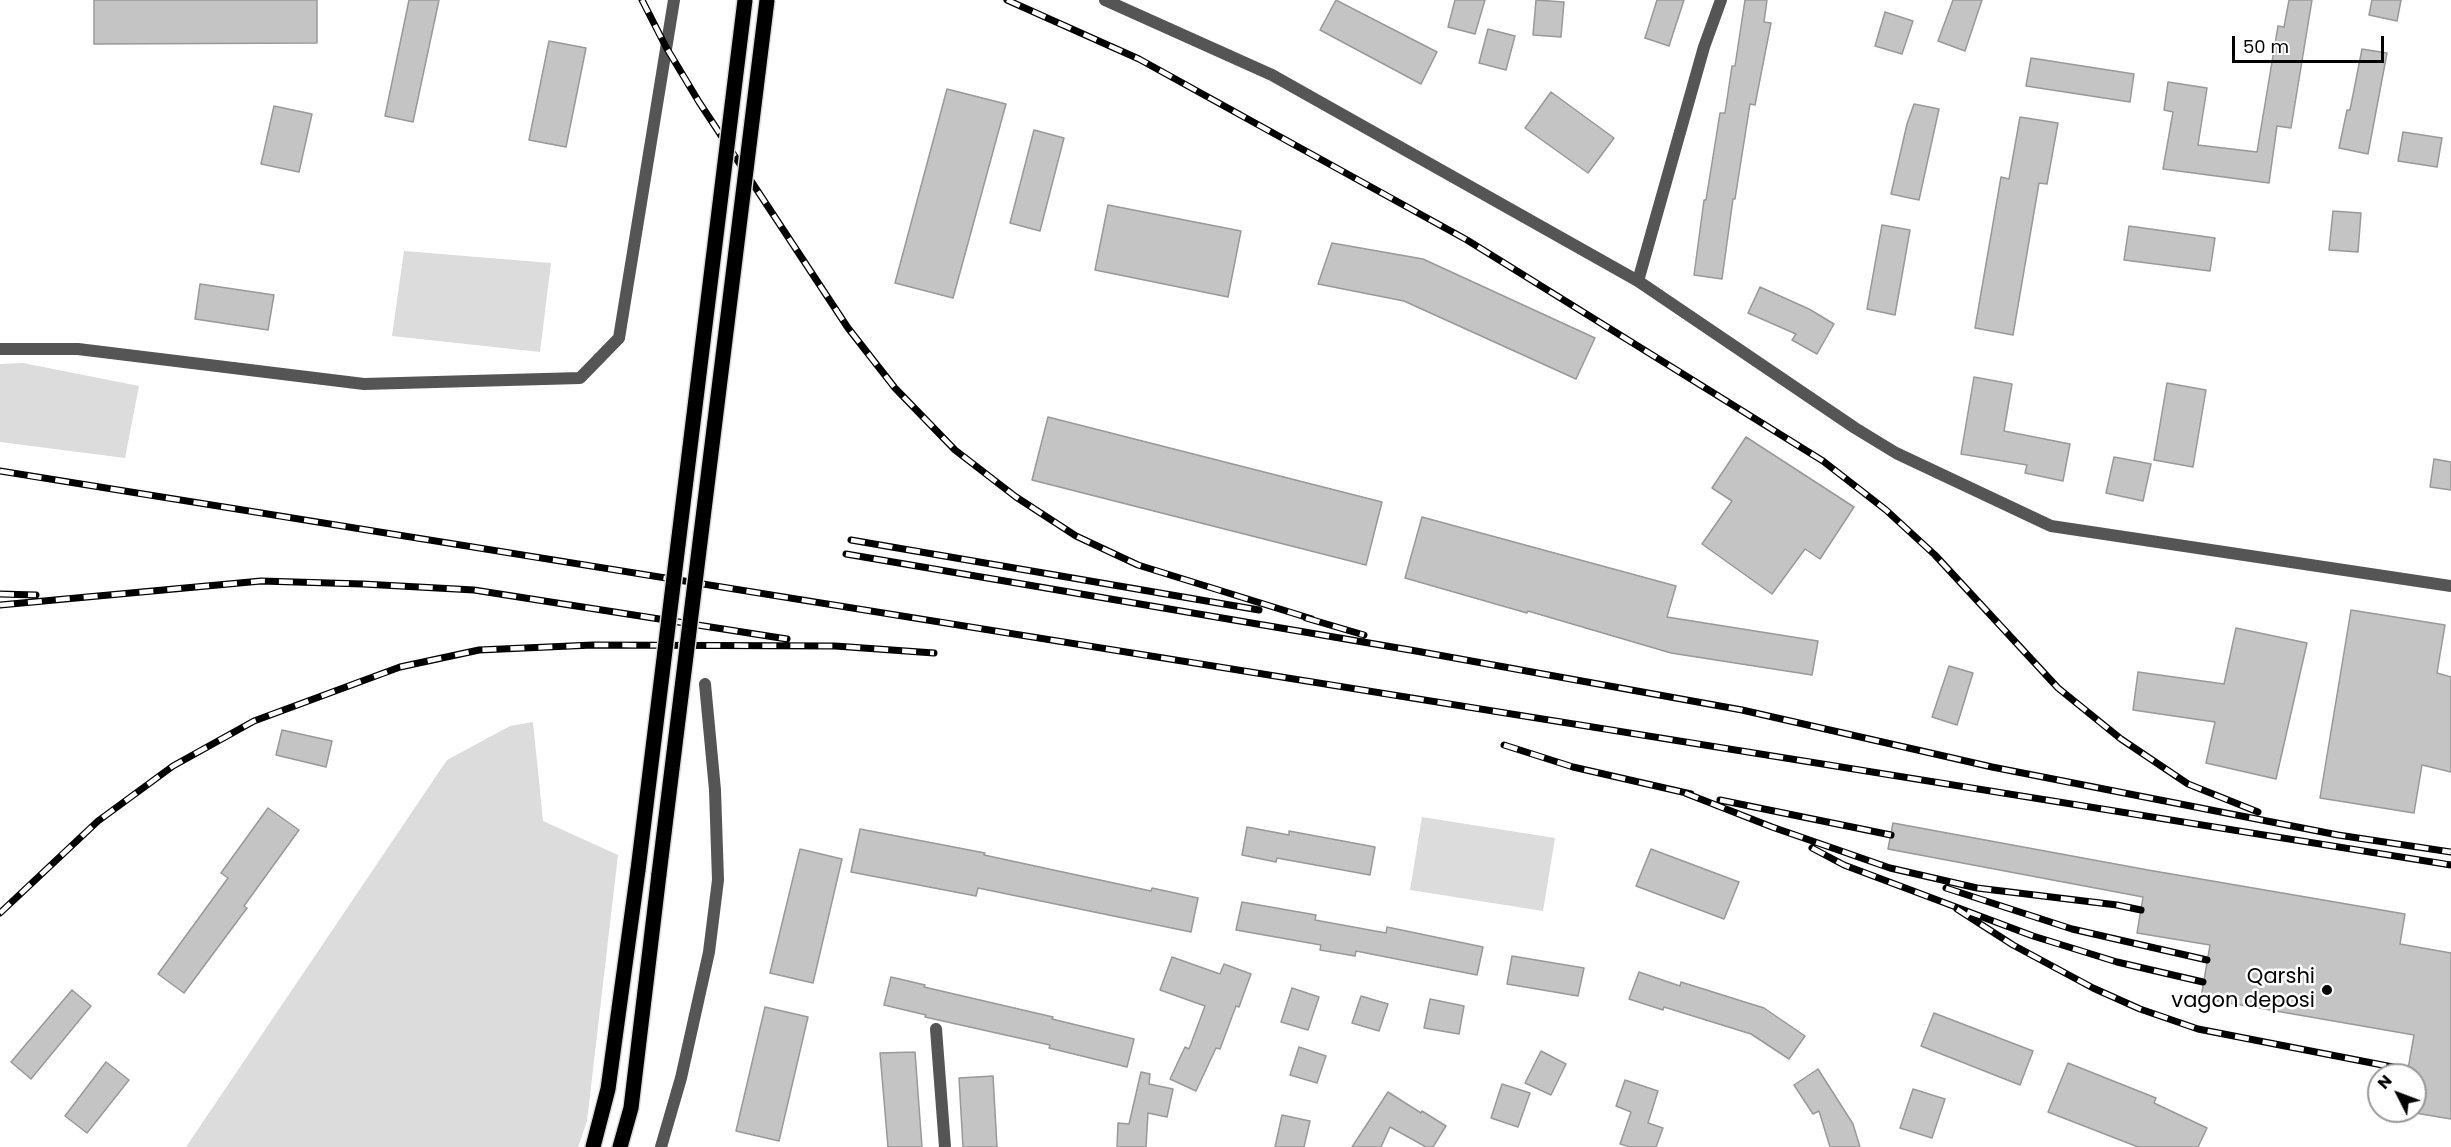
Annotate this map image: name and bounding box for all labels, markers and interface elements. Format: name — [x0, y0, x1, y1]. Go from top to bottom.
scale bar — [2235, 24, 2386, 62]
text: 50 m — [2243, 34, 2289, 59]
place label: Qarshi vagon deposi — [2171, 965, 2315, 1015]
marker: Qarshi vagon deposi — [2320, 983, 2334, 997]
north arrow — [2367, 1063, 2427, 1123]
text: N — [2372, 1070, 2397, 1094]

